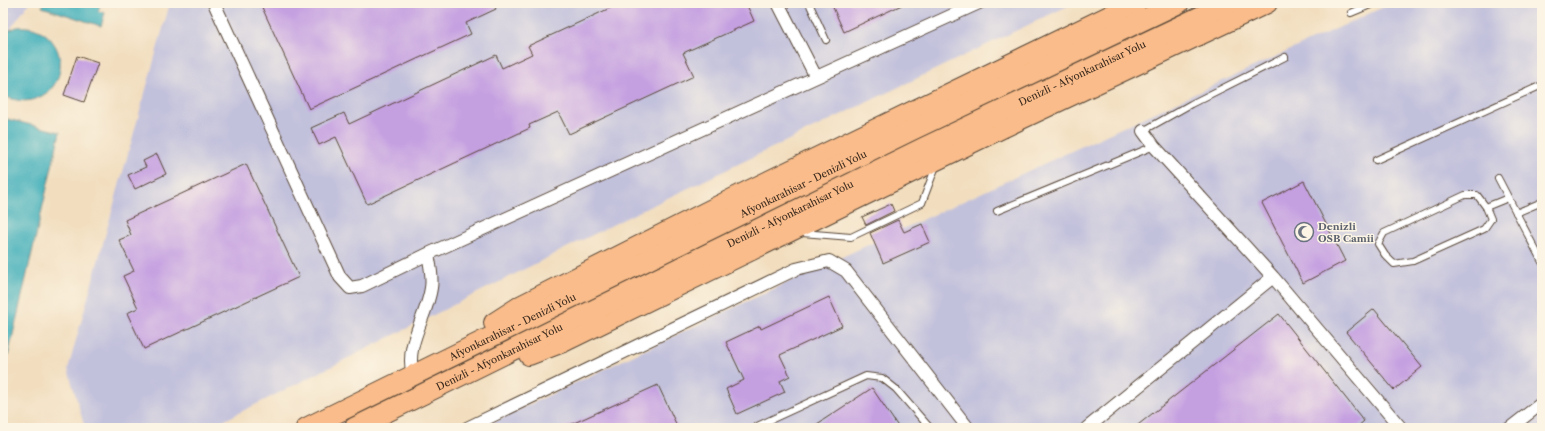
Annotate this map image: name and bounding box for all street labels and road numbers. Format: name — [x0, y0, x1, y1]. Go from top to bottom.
street label: Denizli - Afyonkarahisar Yolu — [1016, 37, 1148, 108]
street label: Afyonkarahisar - Denizli Yolu — [737, 147, 869, 221]
street label: Denizli - Afyonkarahisar Yolu — [725, 177, 855, 250]
street label: Afyonkarahisar - Denizli Yolu — [446, 290, 578, 364]
street label: Denizli - Afyonkarahisar Yolu — [434, 320, 565, 393]

